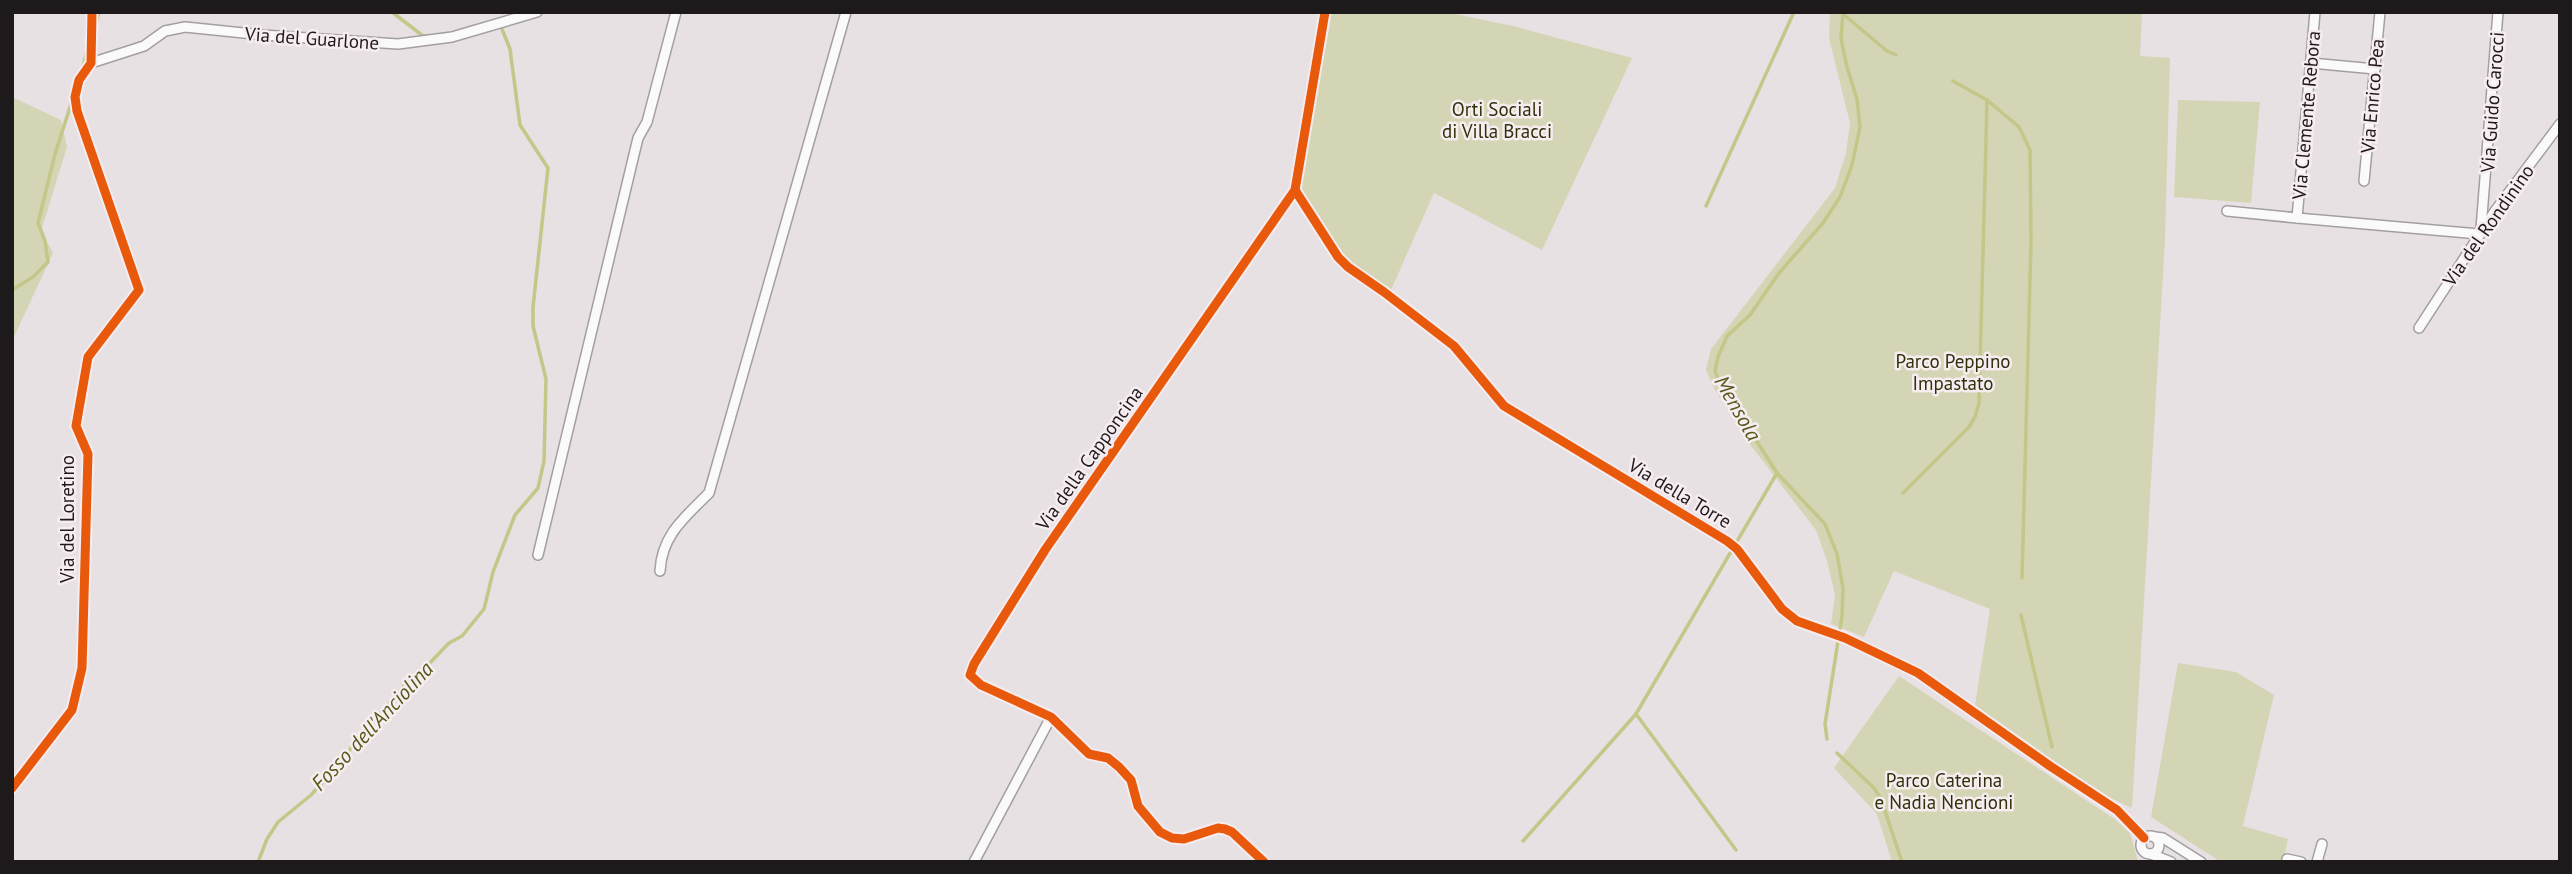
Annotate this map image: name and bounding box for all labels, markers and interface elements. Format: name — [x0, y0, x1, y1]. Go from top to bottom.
street label: Via del Guarlone — [243, 21, 380, 55]
street label: Via Clemente Rebora — [2287, 30, 2325, 201]
street label: Via Guido Carocci — [2475, 31, 2509, 174]
street label: Via Enrico Pea — [2355, 38, 2389, 155]
park label: Orti Sociali di Villa Bracci — [1442, 97, 1552, 143]
street label: Via del Rondinino — [2437, 159, 2539, 291]
park label: Parco Peppino Impastato — [1895, 349, 2011, 395]
water label: Mensola — [1709, 370, 1768, 446]
street label: Via della Capponcina — [1030, 381, 1148, 536]
street label: Via della Torre — [1623, 452, 1736, 533]
street label: Via del Loretino — [55, 455, 79, 584]
water label: Fosso dell'Anciolina — [305, 655, 439, 796]
park label: Parco Caterina e Nadia Nencioni — [1875, 768, 2013, 814]

